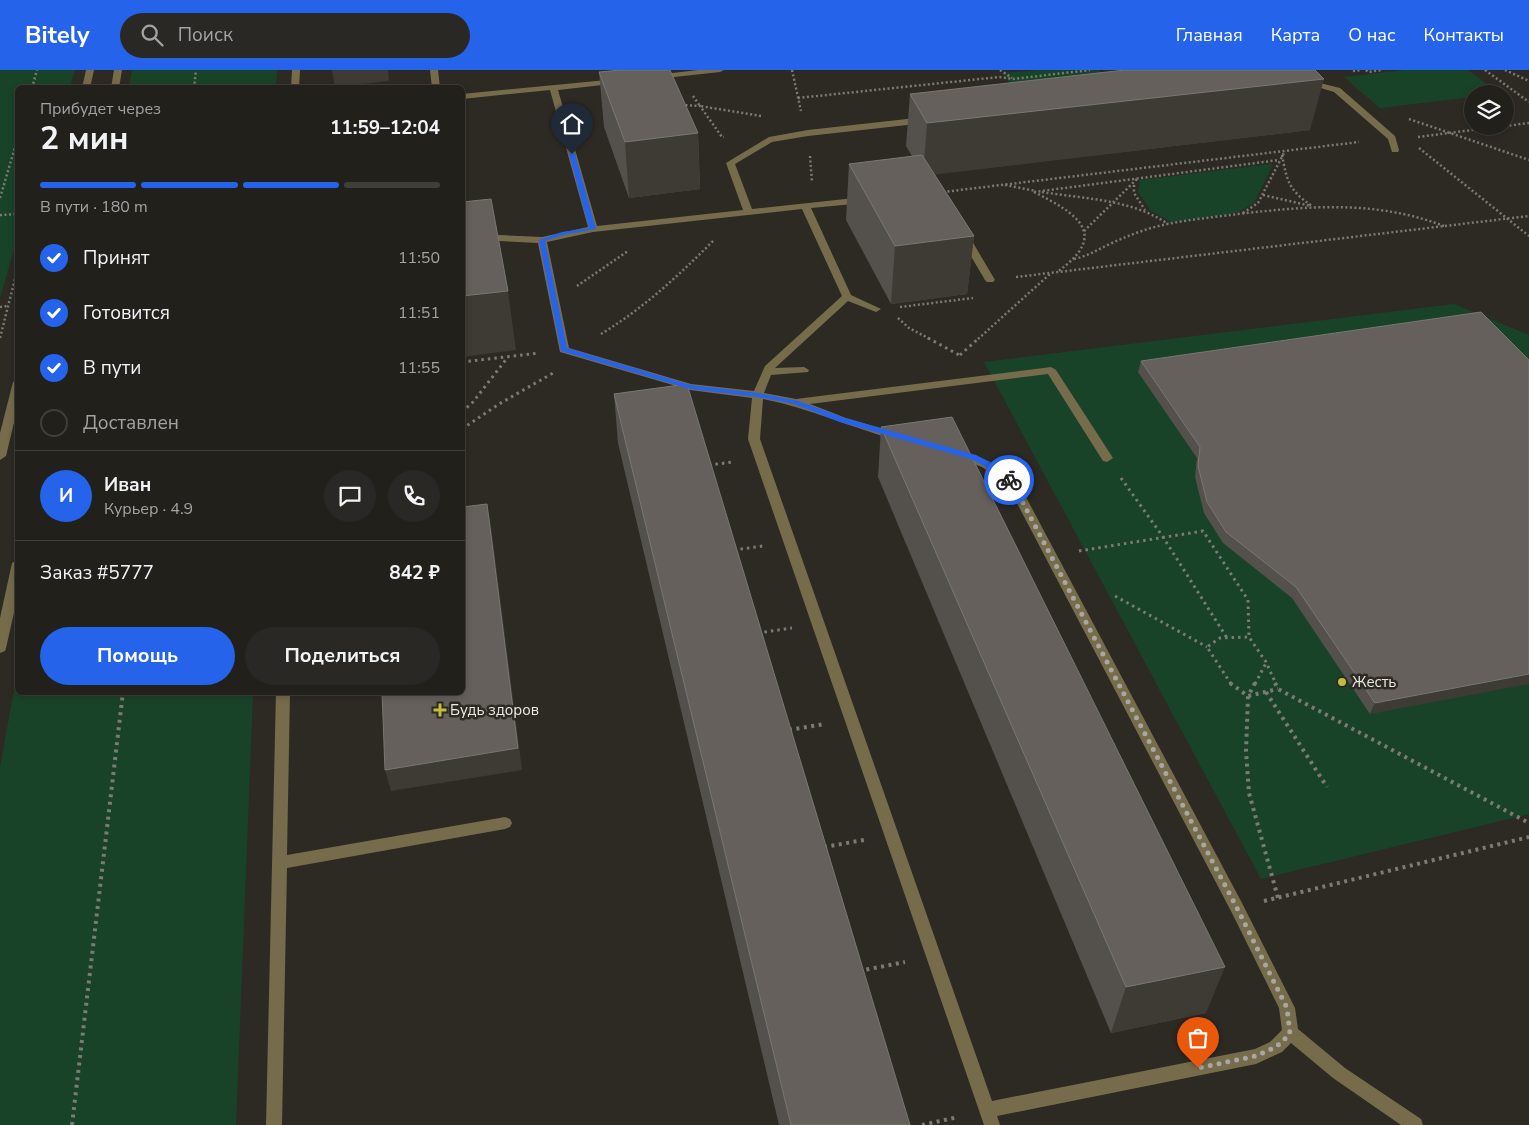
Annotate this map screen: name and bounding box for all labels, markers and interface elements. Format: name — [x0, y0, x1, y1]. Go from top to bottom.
search box — [120, 13, 470, 58]
text: Bitely — [25, 19, 90, 51]
icon: search — [138, 21, 166, 49]
text: Поиск — [178, 22, 233, 48]
text: Главная — [1176, 23, 1243, 47]
text: Карта — [1271, 23, 1320, 47]
text: О нас — [1348, 23, 1396, 47]
text: Контакты — [1424, 23, 1504, 47]
map controls — [1464, 85, 1514, 135]
button: layers — [1464, 85, 1514, 135]
text: Прибудет через — [40, 98, 161, 120]
pin — [551, 103, 593, 154]
icon: home — [558, 110, 586, 138]
text: 11:59–12:04 — [330, 115, 440, 141]
text: 2 мин — [40, 117, 129, 160]
text: В пути · 180 m — [40, 196, 148, 218]
icon: check — [40, 244, 68, 272]
text: Принят — [83, 245, 150, 271]
text: 11:50 — [398, 247, 440, 269]
icon: check — [40, 299, 68, 327]
text: Готовится — [83, 300, 170, 326]
text: 11:51 — [398, 302, 440, 324]
icon: check — [40, 354, 68, 382]
text: В пути — [83, 355, 141, 381]
text: 11:55 — [398, 357, 440, 379]
text: Доставлен — [83, 410, 179, 436]
courier — [984, 455, 1034, 505]
icon: bike — [995, 466, 1023, 494]
button: chat — [324, 470, 376, 522]
button: phone — [388, 470, 440, 522]
text: Иван — [104, 472, 151, 498]
text: И — [59, 483, 73, 509]
text: Курьер · 4.9 — [104, 498, 193, 520]
text: Заказ #5777 — [40, 560, 154, 586]
text: 842 ₽ — [389, 560, 440, 586]
button: Помощь — [40, 627, 235, 685]
button: Поделиться — [245, 627, 440, 685]
place label: Жесть — [1352, 672, 1396, 692]
marker: Жесть — [1336, 676, 1348, 688]
place label: Будь здоров — [450, 700, 539, 720]
marker: Будь здоров — [434, 704, 446, 716]
pin — [1177, 1017, 1219, 1068]
icon: bag — [1184, 1024, 1212, 1052]

